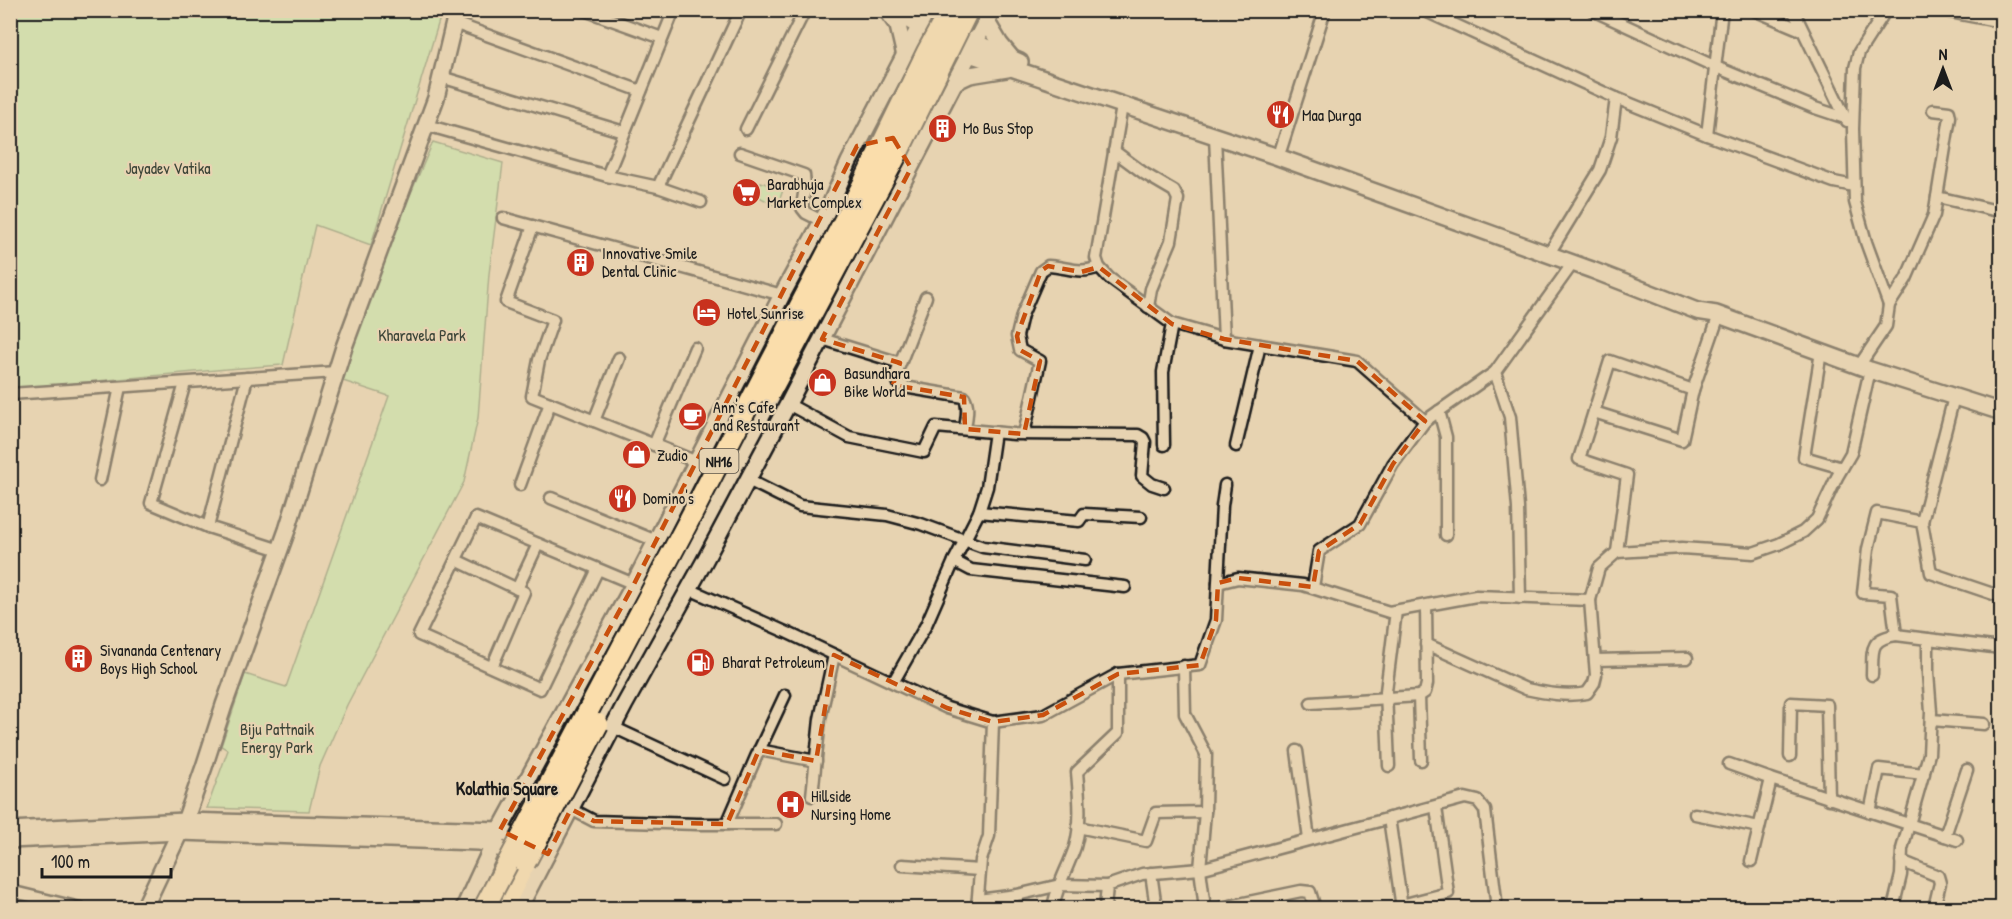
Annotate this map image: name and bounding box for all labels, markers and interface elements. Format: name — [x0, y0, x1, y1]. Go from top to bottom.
north arrow — [1913, 39, 1973, 99]
text: N — [1939, 43, 1948, 65]
restaurant icon: Maa Durga — [1265, 99, 1297, 131]
place label: Maa Durga — [1302, 104, 1361, 126]
building icon: Mo Bus Stop — [926, 112, 958, 144]
place label: Mo Bus Stop — [963, 117, 1033, 139]
park label: Jayadev Vatika — [125, 157, 211, 179]
place label: Barabhuja Market Complex — [767, 173, 862, 213]
supermarket icon: Barabhuja Market Complex — [730, 177, 762, 209]
place label: Innovative Smile Dental Clinic — [602, 242, 698, 282]
building icon: Innovative Smile Dental Clinic — [565, 246, 597, 278]
hotel icon: Hotel Sunrise — [690, 297, 722, 329]
place label: Hotel Sunrise — [727, 302, 805, 324]
park label: Kharavela Park — [378, 324, 466, 346]
place label: Basundhara Bike World — [844, 362, 910, 402]
shop icon: Basundhara Bike World — [807, 366, 839, 398]
place label: Ann's Cafe and Restaurant — [713, 396, 800, 436]
cafe icon: Ann's Cafe and Restaurant — [676, 400, 708, 432]
shop icon: Zudio — [620, 439, 652, 471]
place label: Zudio — [657, 444, 688, 466]
road number: NH16 — [700, 449, 738, 473]
restaurant icon: Domino's — [606, 482, 638, 514]
place label: Domino's — [643, 487, 694, 509]
place label: Sivananda Centenary Boys High School — [100, 639, 221, 679]
building icon: Sivananda Centenary Boys High School — [63, 643, 95, 675]
fuel station icon: Bharat Petroleum — [685, 646, 717, 678]
place label: Bharat Petroleum — [722, 651, 825, 673]
park label: Biju Pattnaik Energy Park — [240, 718, 314, 758]
district label: Kolathia Square — [456, 776, 559, 802]
place label: Hillside Nursing Home — [811, 785, 892, 825]
hospital icon: Hillside Nursing Home — [774, 789, 806, 821]
scale bar — [42, 841, 171, 879]
text: 100 m — [51, 849, 90, 874]

